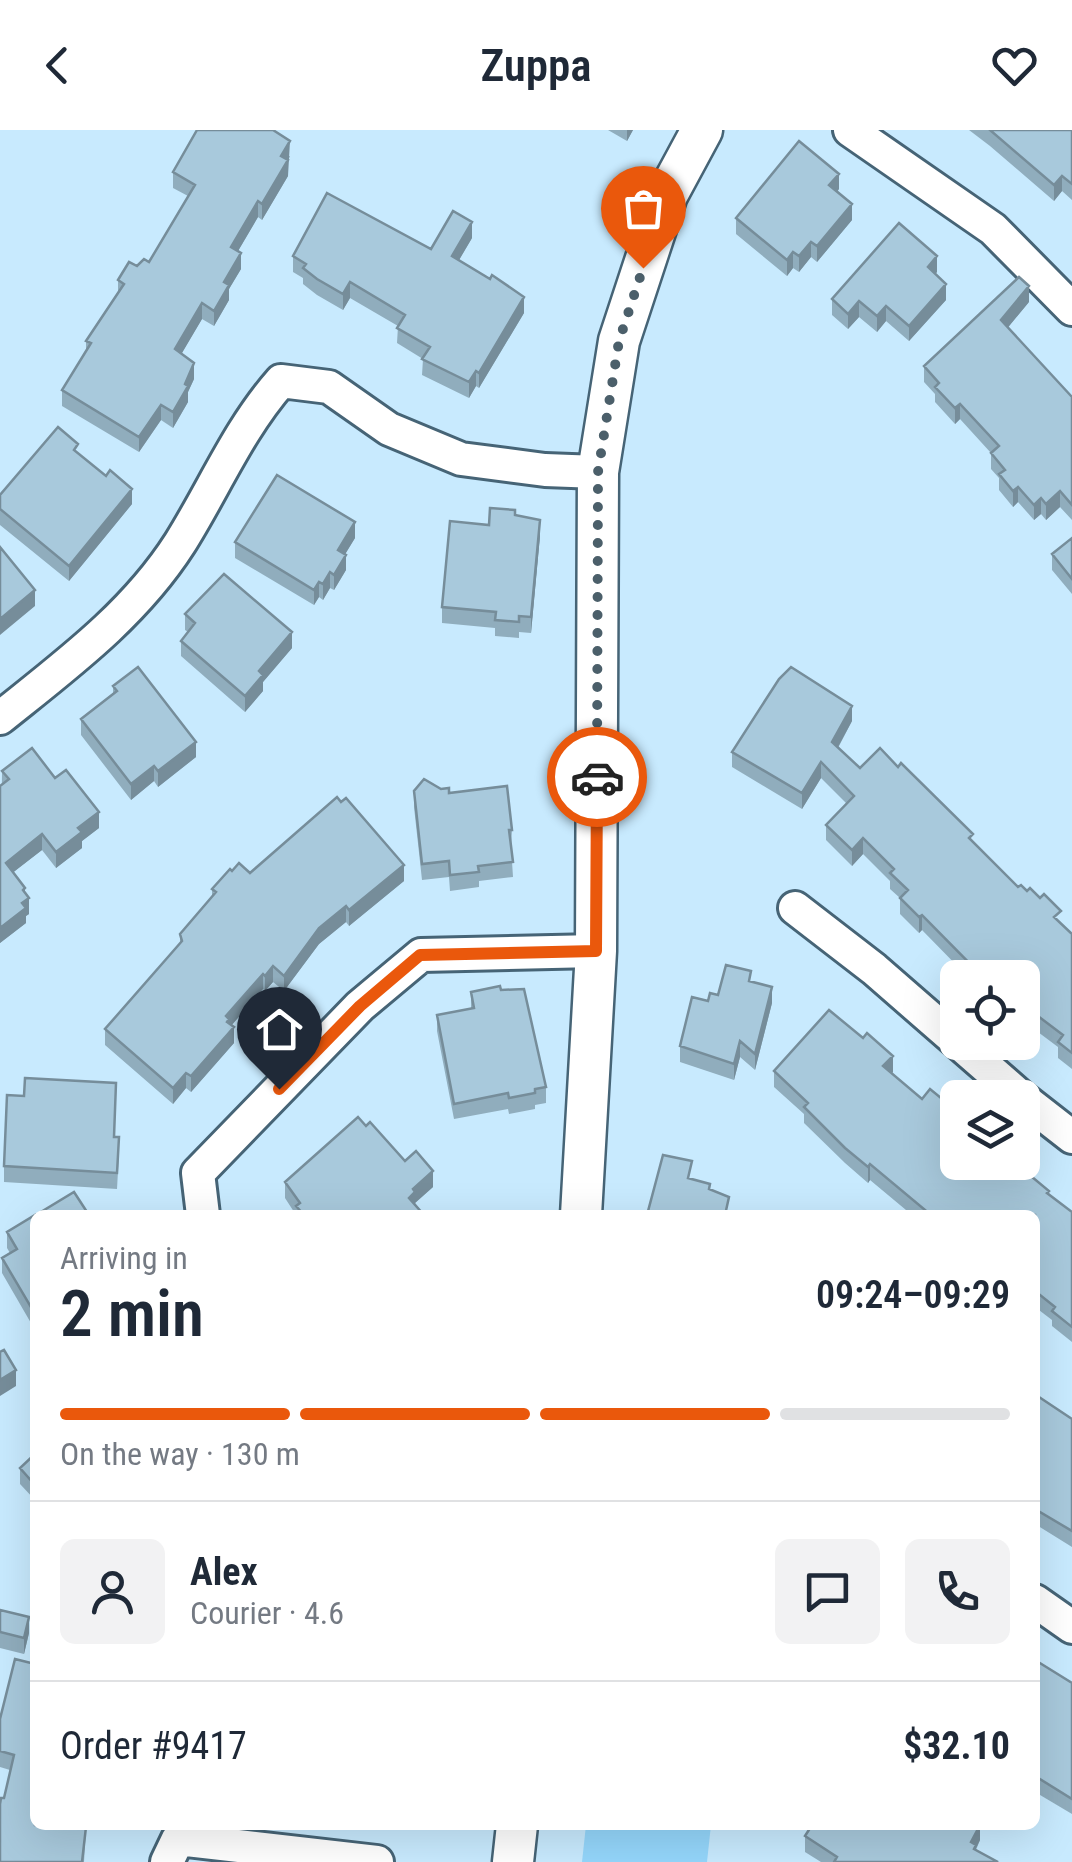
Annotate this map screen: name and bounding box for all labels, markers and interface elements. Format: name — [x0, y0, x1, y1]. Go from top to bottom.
icon: back — [30, 38, 85, 93]
icon: heart — [987, 38, 1042, 93]
text: Zuppa — [480, 39, 592, 92]
pin — [601, 166, 686, 269]
icon: bag — [616, 181, 671, 236]
courier — [547, 727, 647, 827]
icon: car — [570, 750, 625, 805]
map controls — [940, 960, 1040, 1180]
button: locate — [940, 960, 1040, 1060]
pin — [237, 987, 322, 1090]
icon: home — [252, 1002, 307, 1057]
button: layers — [940, 1080, 1040, 1180]
text: Arriving in — [60, 1239, 188, 1277]
text: 09:24–09:29 — [816, 1273, 1010, 1317]
text: 2 min — [60, 1276, 204, 1352]
text: On the way · 130 m — [60, 1435, 300, 1473]
button: person — [60, 1539, 165, 1644]
button: chat — [775, 1539, 880, 1644]
button: phone — [905, 1539, 1010, 1644]
text: Alex — [190, 1550, 258, 1594]
text: Courier · 4.6 — [190, 1594, 344, 1632]
text: Order #9417 — [60, 1724, 247, 1768]
text: $32.10 — [903, 1724, 1010, 1768]

